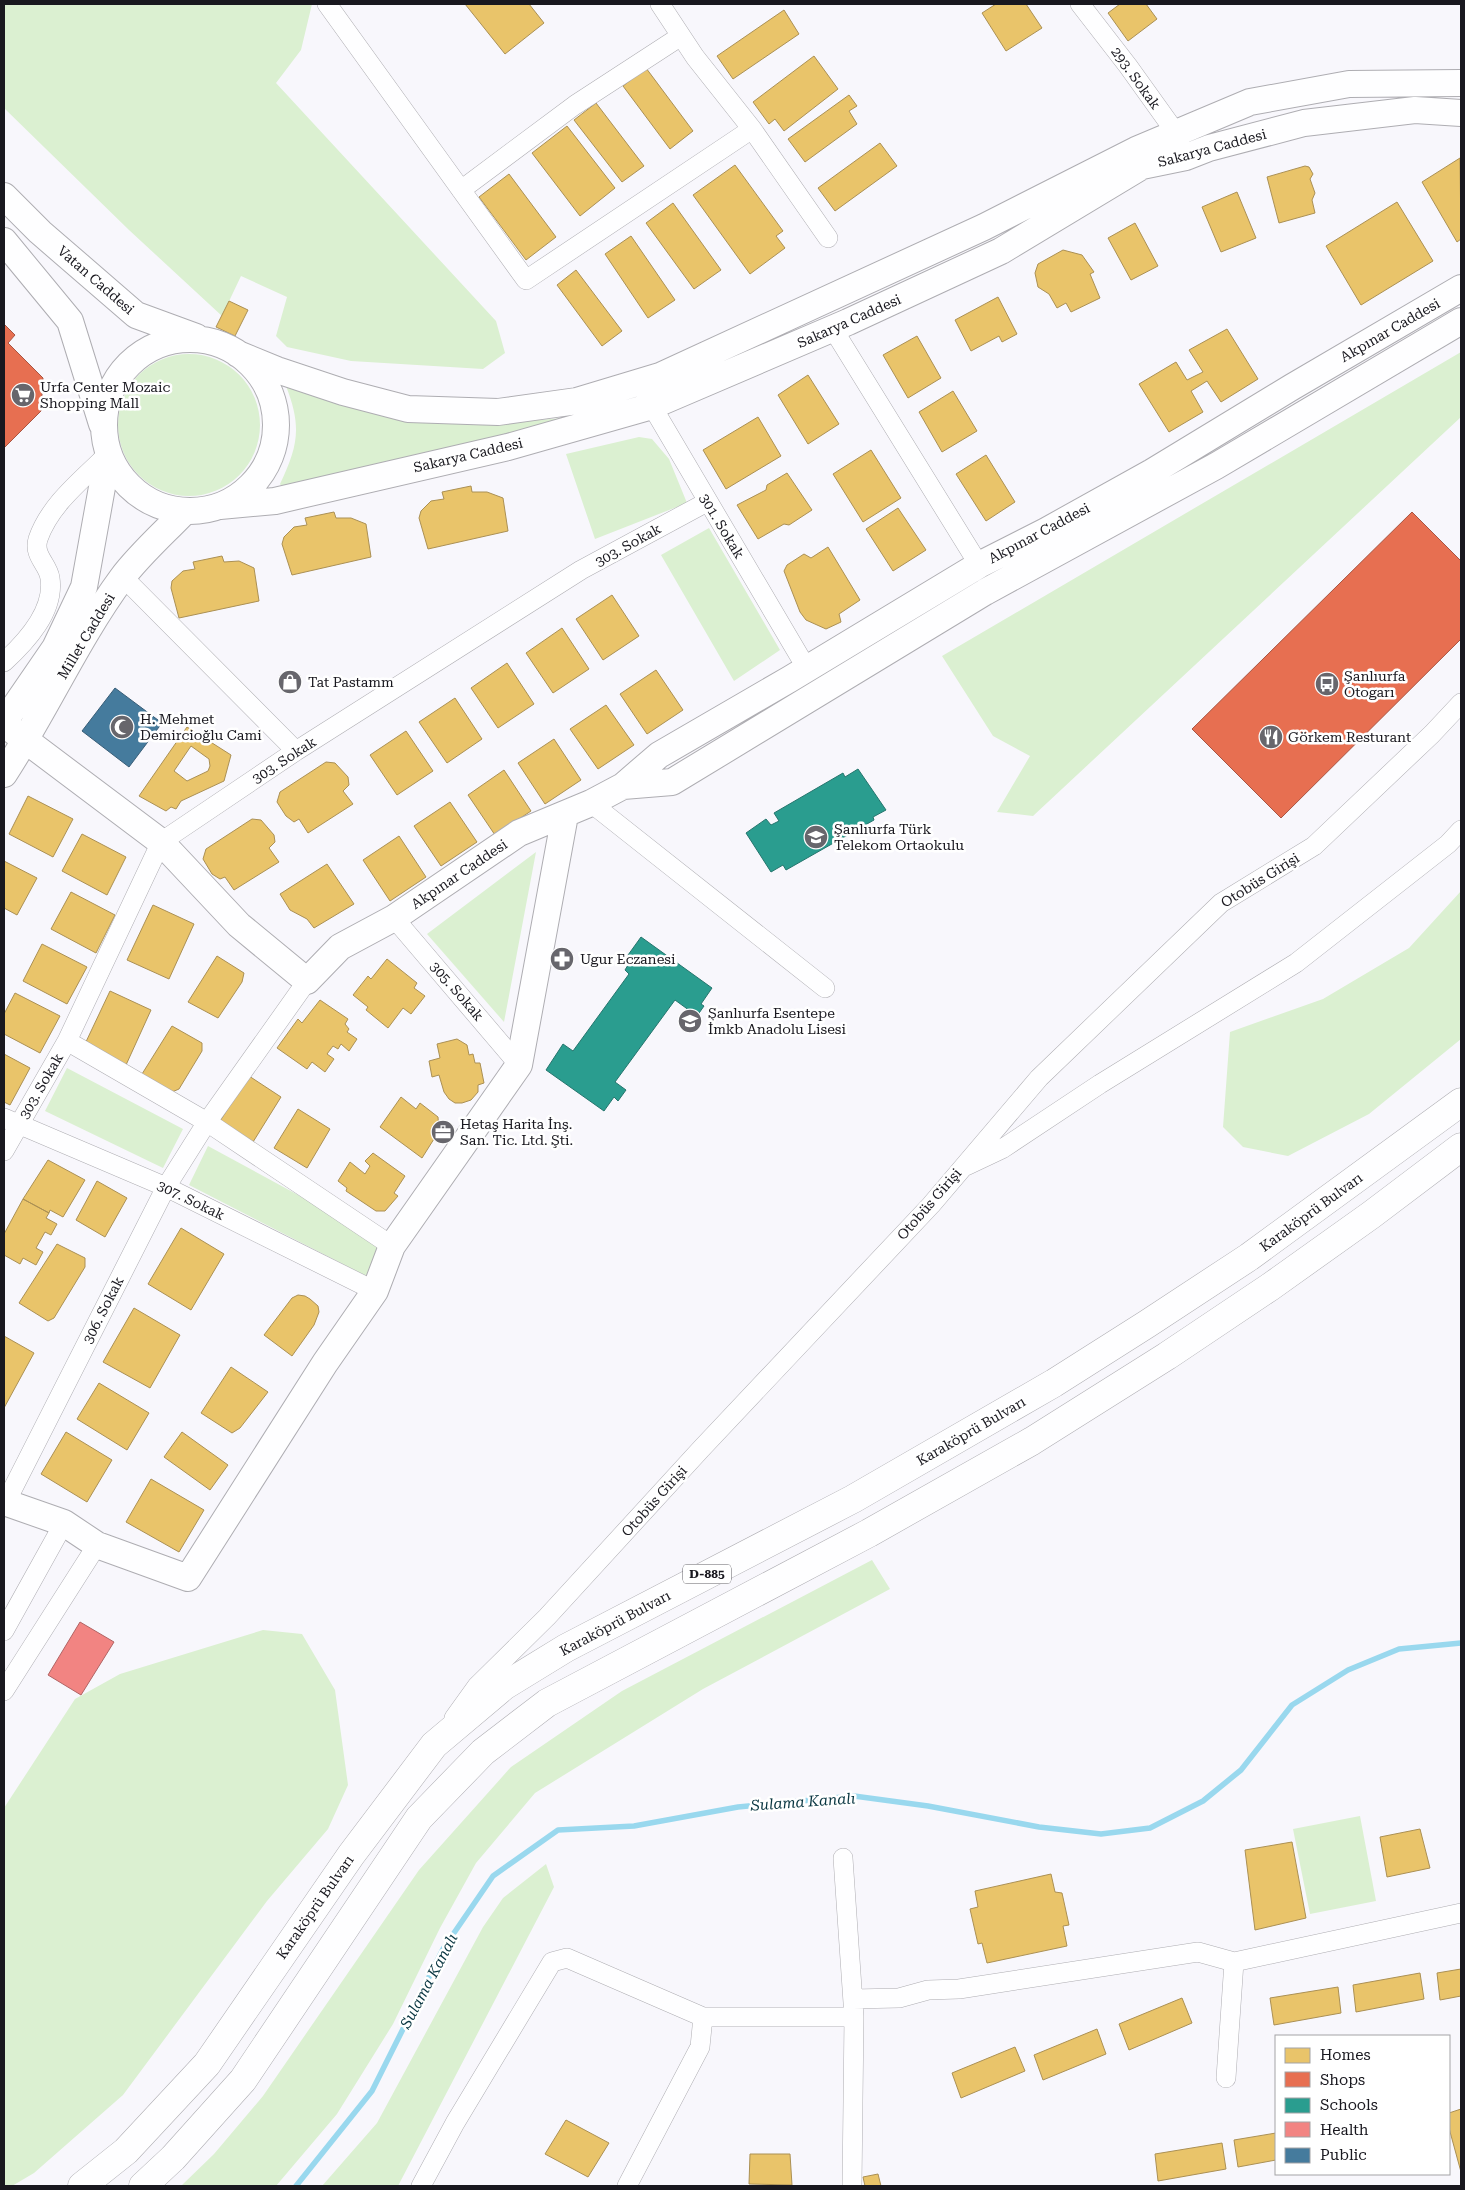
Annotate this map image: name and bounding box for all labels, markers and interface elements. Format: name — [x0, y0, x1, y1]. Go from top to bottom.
street label: 293. Sokak — [1108, 44, 1164, 112]
street label: Sakarya Caddesi — [1156, 126, 1269, 170]
street label: Vatan Caddesi — [55, 243, 138, 318]
street label: Sakarya Caddesi — [795, 291, 904, 351]
street label: Akpınar Caddesi — [1337, 295, 1443, 365]
place label: Urfa Center Mozaic Shopping Mall — [40, 379, 170, 411]
supermarket icon: Urfa Center Mozaic Shopping Mall — [10, 382, 36, 408]
street label: Sakarya Caddesi — [412, 435, 525, 475]
street label: 301. Sokak — [696, 491, 748, 562]
street label: Akpınar Caddesi — [986, 499, 1093, 566]
street label: 303. Sokak — [592, 520, 664, 570]
street label: Millet Caddesi — [54, 590, 118, 682]
place label: Şanlıurfa Otogarı — [1344, 668, 1406, 700]
shop icon: Tat Pastamm — [277, 669, 303, 695]
bus stop icon: Şanlıurfa Otogarı — [1314, 671, 1340, 697]
place label: Tat Pastamm — [308, 674, 394, 690]
place label: H. Mehmet Demircioğlu Cami — [140, 711, 262, 743]
mosque icon: H. Mehmet Demircioğlu Cami — [109, 714, 135, 740]
restaurant icon: Görkem Resturant — [1258, 724, 1284, 750]
place label: Görkem Resturant — [1288, 729, 1411, 745]
street label: 303. Sokak — [249, 733, 319, 787]
place label: Şanlıurfa Türk Telekom Ortaokulu — [834, 821, 964, 853]
school or university icon: Şanlıurfa Türk Telekom Ortaokulu — [803, 824, 829, 850]
street label: Akpınar Caddesi — [408, 836, 510, 912]
street label: Otobüs Girişi — [1218, 849, 1303, 911]
pharmacy icon: Ugur Eczanesi — [549, 946, 575, 972]
place label: Ugur Eczanesi — [580, 951, 676, 967]
street label: 305. Sokak — [427, 958, 487, 1024]
place label: Şanlıurfa Esentepe İmkb Anadolu Lisesi — [708, 1005, 846, 1037]
school or university icon: Şanlıurfa Esentepe İmkb Anadolu Lisesi — [677, 1008, 703, 1034]
street label: 303. Sokak — [16, 1050, 66, 1122]
place label: Hetaş Harita İnş. San. Tic. Ltd. Şti. — [460, 1116, 573, 1148]
office icon: Hetaş Harita İnş. San. Tic. Ltd. Şti. — [430, 1119, 456, 1145]
street label: Otobüs Girişi — [894, 1165, 965, 1243]
street label: Karaköprü Bulvarı — [1257, 1169, 1366, 1255]
street label: 307. Sokak — [155, 1177, 227, 1223]
street label: 306. Sokak — [79, 1274, 127, 1346]
street label: Karaköprü Bulvarı — [914, 1393, 1029, 1469]
street label: Otobüs Girişi — [618, 1462, 690, 1540]
road number: D-885 — [683, 1565, 731, 1584]
street label: Karaköprü Bulvarı — [557, 1587, 673, 1659]
water label: Sulama Kanalı — [749, 1789, 856, 1815]
street label: Karaköprü Bulvarı — [273, 1852, 357, 1962]
water label: Sulama Kanalı — [396, 1930, 462, 2032]
legend — [1275, 2035, 1450, 2175]
text: Homes — [1320, 2046, 1371, 2064]
text: Shops — [1320, 2071, 1365, 2089]
text: Schools — [1320, 2096, 1378, 2114]
text: Health — [1320, 2121, 1369, 2139]
text: Public — [1320, 2146, 1367, 2164]

